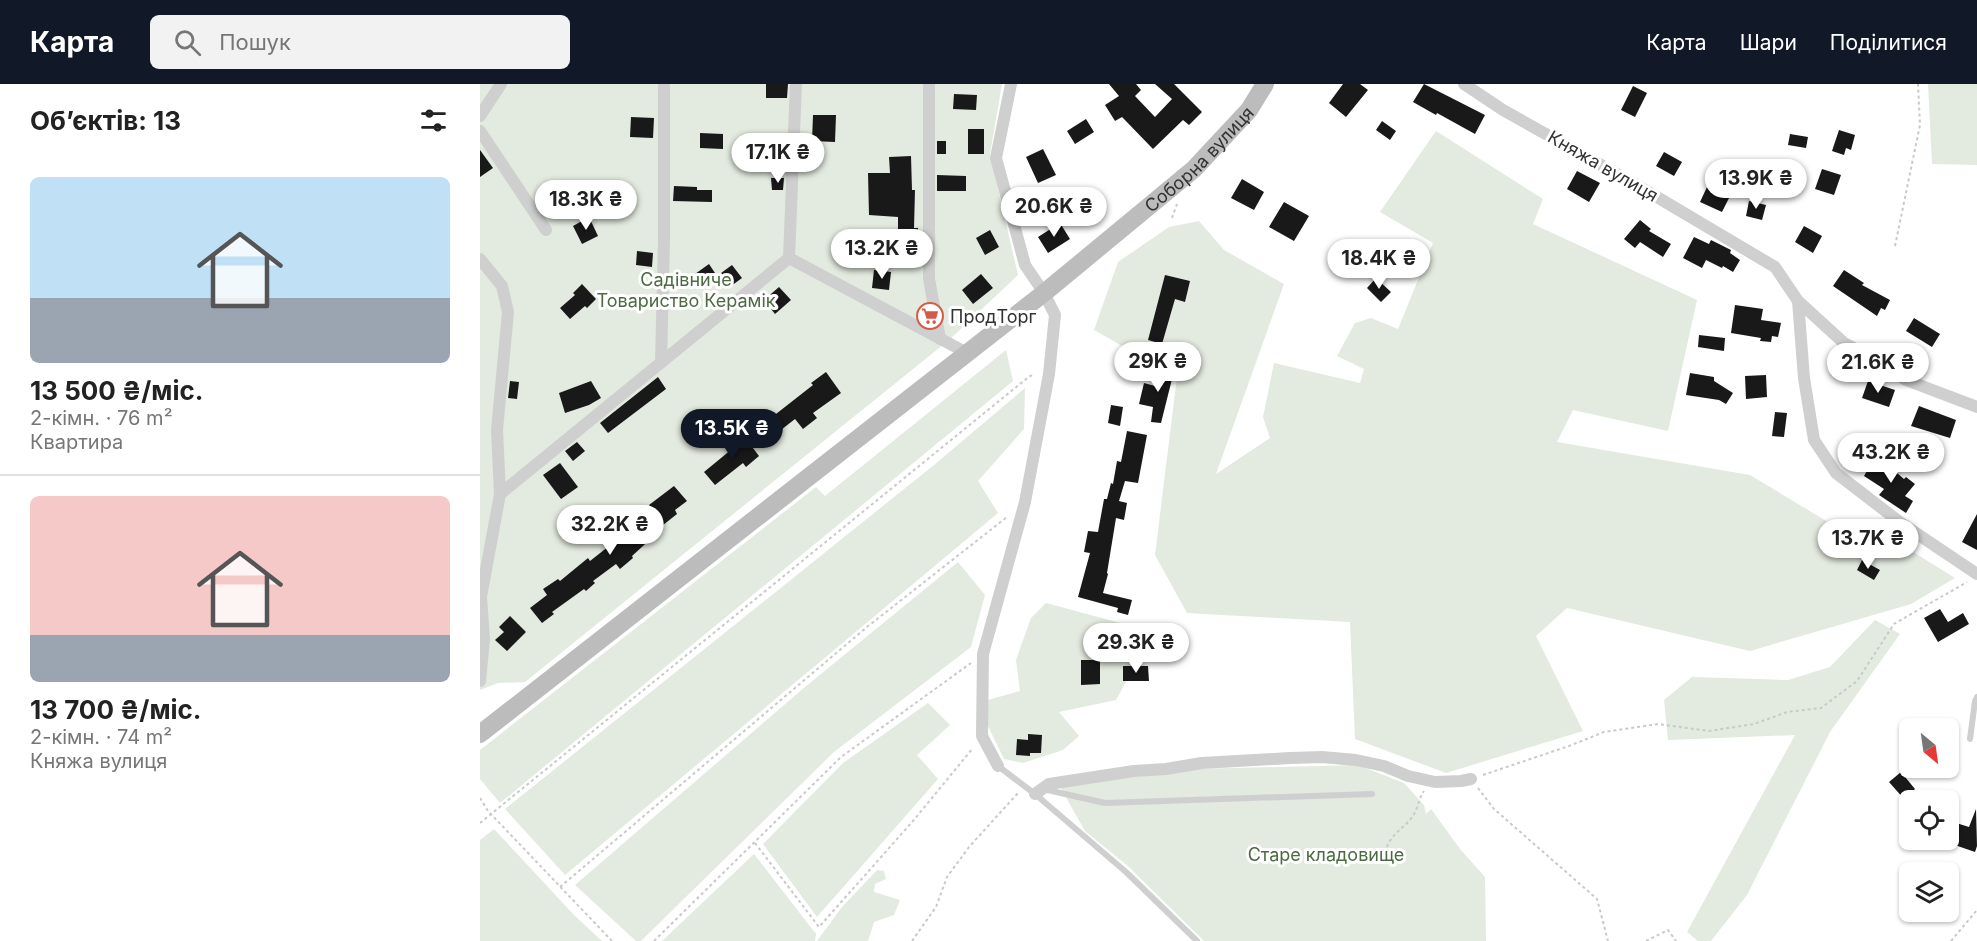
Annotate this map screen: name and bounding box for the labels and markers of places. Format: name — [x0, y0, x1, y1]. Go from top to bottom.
pin: 17.1K ₴ — [723, 133, 833, 184]
pin: 13.9K ₴ — [1701, 159, 1811, 210]
pin: 18.3K ₴ — [531, 180, 641, 231]
pin: 20.6K ₴ — [999, 187, 1109, 238]
pin: 13.2K ₴ — [827, 229, 937, 280]
pin: 18.4K ₴ — [1324, 239, 1434, 290]
supermarket icon: ПродТорг — [915, 301, 945, 331]
place label: ПродТорг — [950, 306, 1037, 327]
pin: 29K ₴ — [1116, 342, 1200, 393]
pin: 21.6K ₴ — [1823, 343, 1933, 394]
pin: 13.5K ₴ — [677, 409, 787, 460]
pin: 43.2K ₴ — [1836, 433, 1946, 484]
pin: 32.2K ₴ — [555, 505, 665, 556]
pin: 13.7K ₴ — [1813, 519, 1923, 570]
pin: 29.3K ₴ — [1081, 623, 1191, 674]

